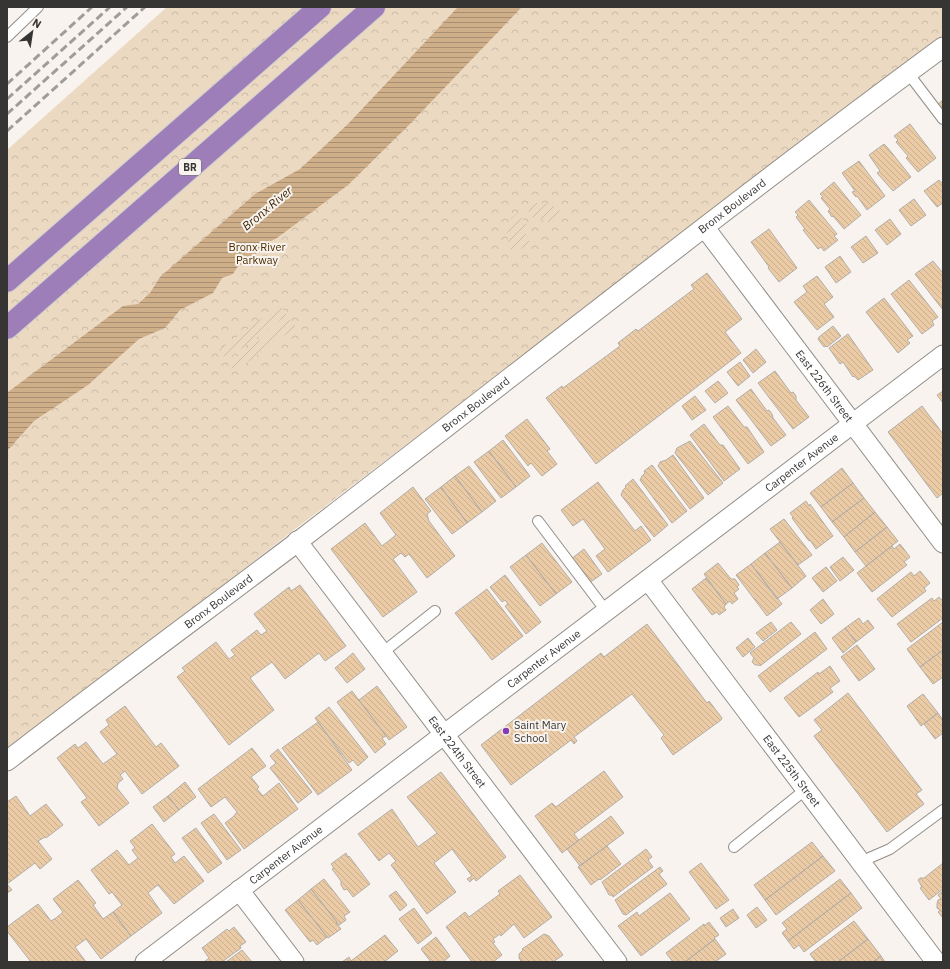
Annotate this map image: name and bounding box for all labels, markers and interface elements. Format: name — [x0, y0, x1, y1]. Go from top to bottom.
north arrow — [12, 12, 52, 52]
text: N — [30, 15, 44, 31]
road number: BR — [179, 159, 201, 175]
street label: Bronx Boulevard — [695, 176, 769, 236]
water label: Bronx River — [239, 182, 296, 233]
park label: Bronx River Parkway — [229, 240, 285, 267]
street label: East 226th Street — [793, 347, 856, 425]
street label: Bronx Boulevard — [439, 374, 512, 435]
street label: Carpenter Avenue — [762, 430, 841, 495]
street label: Bronx Boulevard — [181, 571, 255, 631]
street label: Carpenter Avenue — [504, 626, 583, 691]
street label: East 224th Street — [426, 713, 489, 791]
place label: Saint Mary School — [514, 718, 567, 745]
marker: Saint Mary School — [501, 726, 511, 736]
street label: East 225th Street — [760, 732, 824, 810]
street label: Carpenter Avenue — [246, 822, 325, 887]

